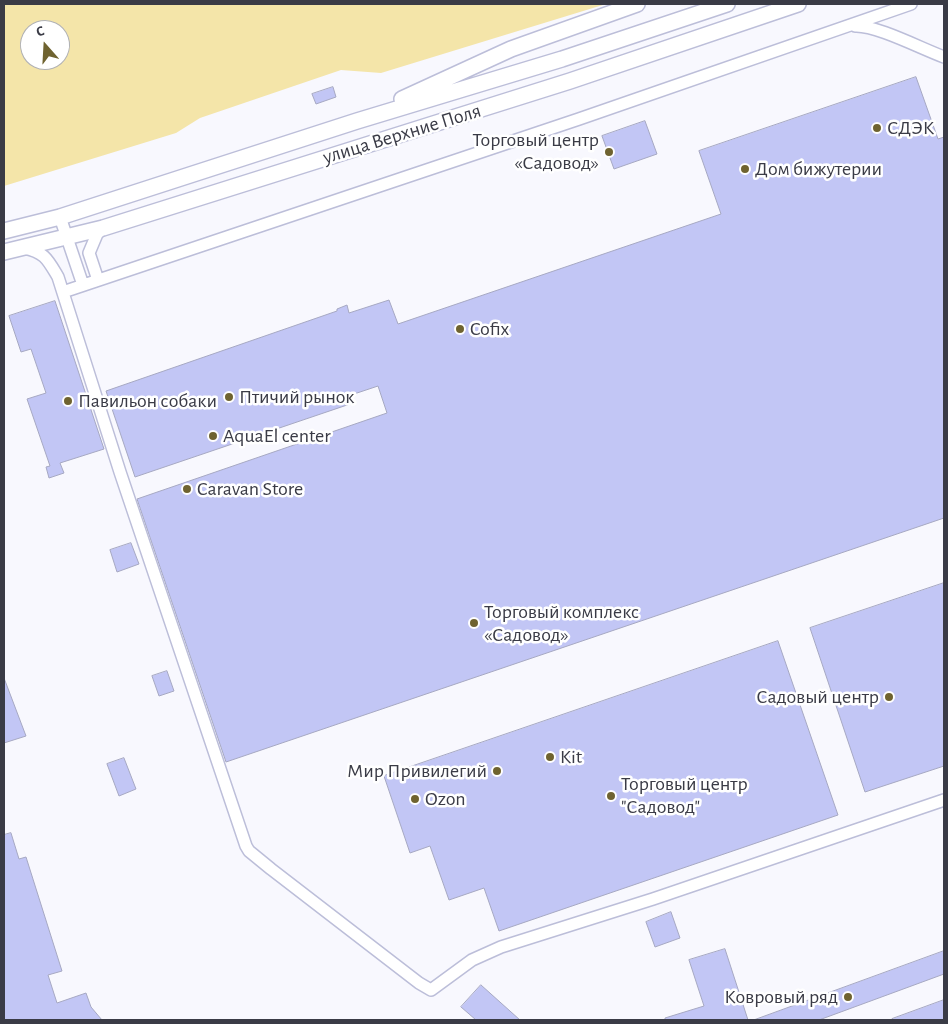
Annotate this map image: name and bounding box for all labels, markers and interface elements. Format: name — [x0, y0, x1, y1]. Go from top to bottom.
north arrow — [20, 20, 70, 70]
text: С — [34, 24, 46, 40]
street label: улица Верхние Поля — [320, 99, 484, 169]
place label: СДЭК — [887, 116, 934, 140]
marker: СДЭК — [871, 122, 883, 134]
place label: Торговый центр «Садовод» — [472, 128, 599, 175]
marker: Торговый центр «Садовод» — [603, 146, 615, 158]
place label: Дом бижутерии — [755, 157, 882, 181]
marker: Дом бижутерии — [739, 163, 751, 175]
place label: Cofix — [470, 317, 509, 341]
marker: Cofix — [454, 323, 466, 335]
place label: Птичий рынок — [239, 385, 354, 409]
place label: Павильон собаки — [78, 389, 217, 413]
marker: Птичий рынок — [223, 391, 235, 403]
marker: Павильон собаки — [62, 395, 74, 407]
place label: AquaEl center — [223, 424, 331, 448]
marker: AquaEl center — [207, 430, 219, 442]
place label: Caravan Store — [197, 477, 303, 501]
marker: Caravan Store — [181, 483, 193, 495]
place label: Торговый комплекс «Садовод» — [484, 600, 639, 647]
marker: Торговый комплекс «Садовод» — [468, 617, 480, 629]
place label: Садовый центр — [756, 685, 879, 709]
marker: Садовый центр — [883, 691, 895, 703]
place label: Kit — [560, 745, 582, 769]
marker: Kit — [544, 751, 556, 763]
place label: Мир Привилегий — [347, 759, 487, 783]
marker: Мир Привилегий — [491, 765, 503, 777]
place label: Торговый центр "Садовод" — [621, 772, 748, 819]
place label: Ozon — [425, 787, 466, 811]
marker: Торговый центр "Садовод" — [605, 790, 617, 802]
marker: Ozon — [409, 793, 421, 805]
place label: Ковровый ряд — [724, 985, 838, 1009]
marker: Ковровый ряд — [842, 991, 854, 1003]

